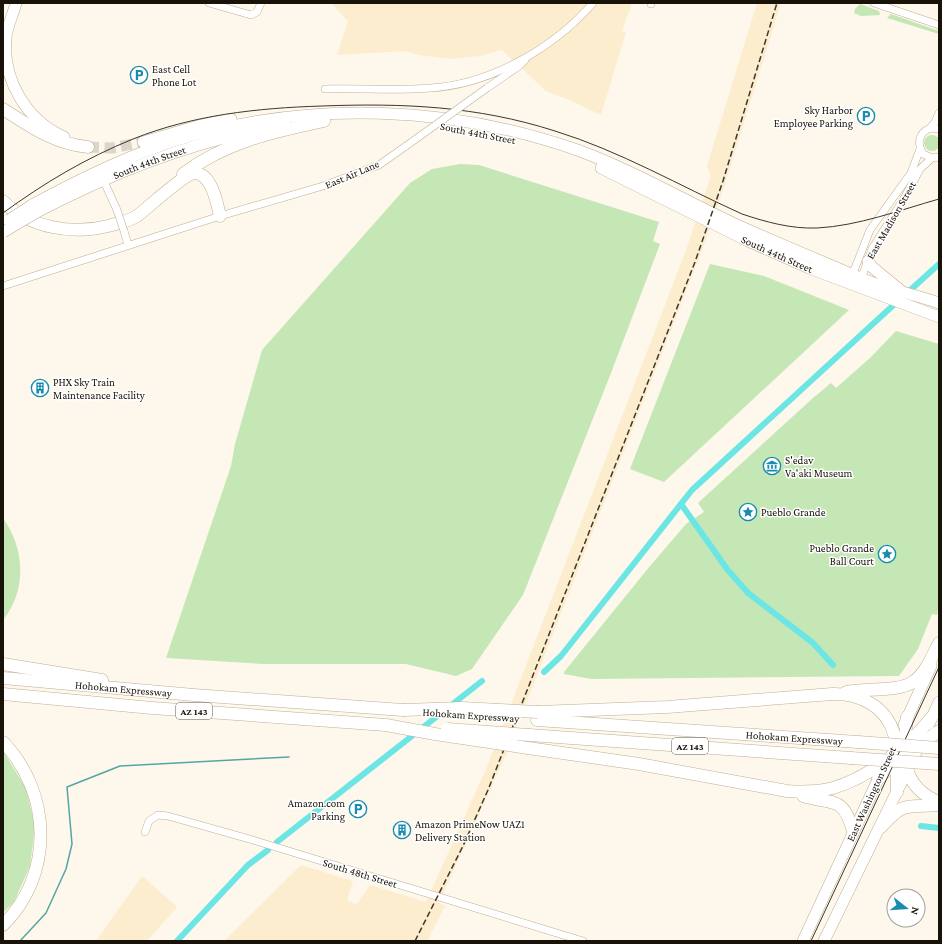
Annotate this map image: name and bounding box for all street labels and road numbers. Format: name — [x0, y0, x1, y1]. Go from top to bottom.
street label: South 44th Street — [439, 120, 517, 146]
street label: South 44th Street — [111, 143, 188, 181]
street label: East Air Lane — [323, 157, 381, 191]
street label: East Madison Street — [864, 179, 918, 261]
street label: South 44th Street — [739, 233, 815, 275]
street label: Hohokam Expressway — [75, 678, 173, 700]
road number: AZ 143 — [176, 703, 212, 719]
street label: Hohokam Expressway — [422, 706, 521, 725]
street label: Hohokam Expressway — [745, 728, 844, 748]
road number: AZ 143 — [672, 738, 708, 754]
street label: East Washington Street — [844, 745, 899, 844]
street label: South 48th Street — [321, 856, 399, 890]

